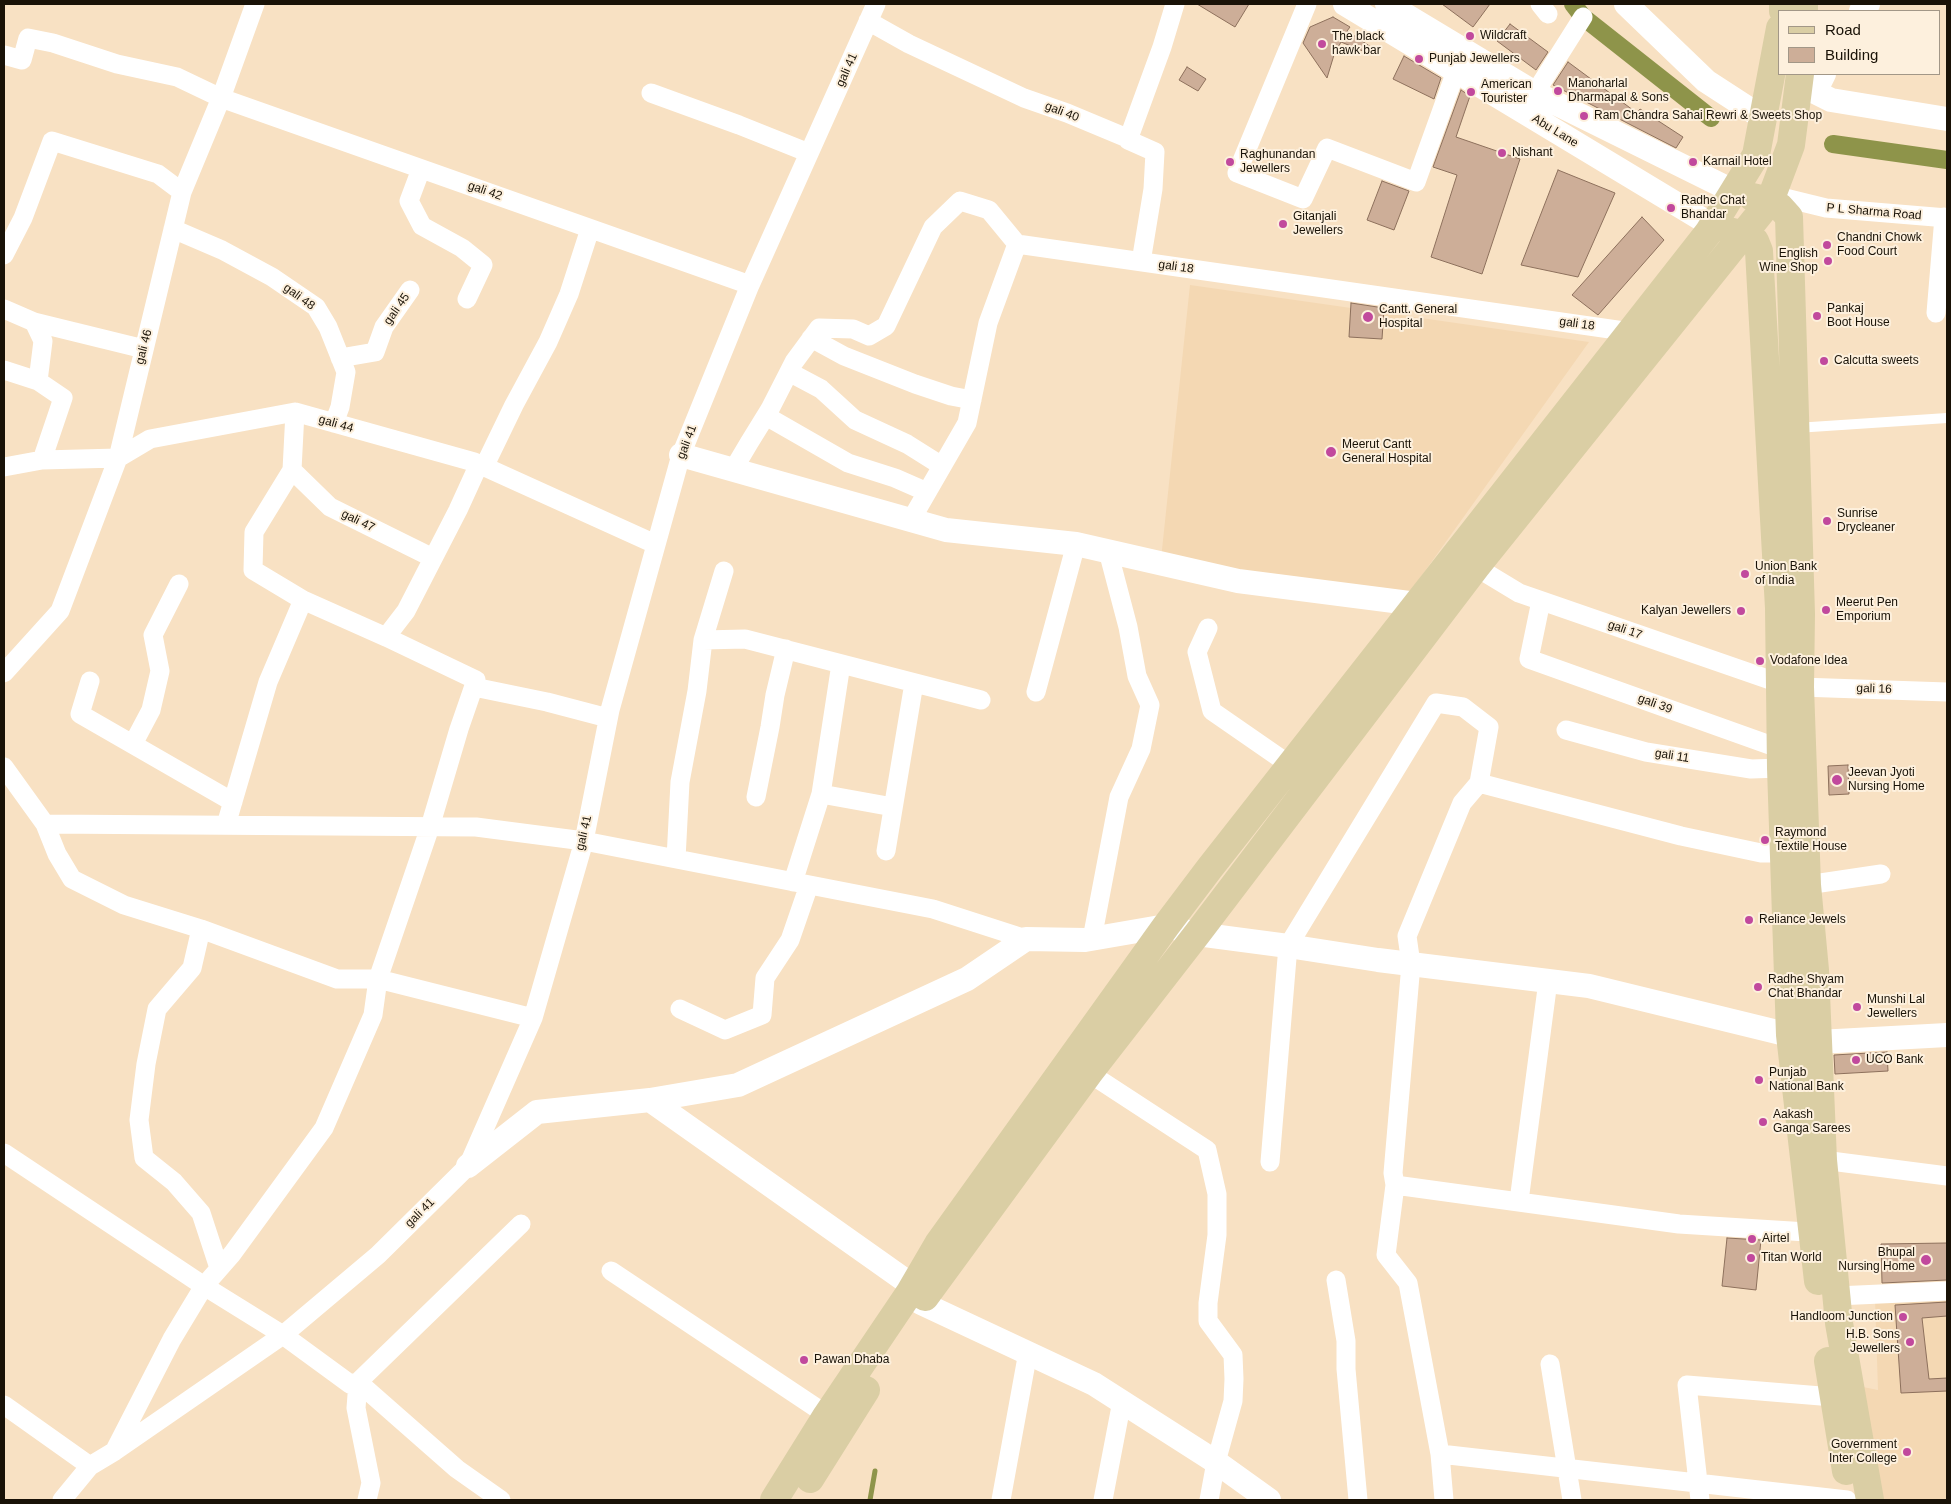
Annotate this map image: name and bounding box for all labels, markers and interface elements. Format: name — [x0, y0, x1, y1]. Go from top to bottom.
legend — [1778, 10, 1941, 75]
text: Road — [1825, 21, 1861, 38]
place label: Wildcraft — [1480, 29, 1527, 43]
place label: The black hawk bar — [1332, 30, 1384, 58]
marker: Wildcraft — [1464, 30, 1476, 42]
marker: The black hawk bar — [1316, 38, 1328, 50]
text: Building — [1825, 46, 1878, 63]
street label: gali 41 — [833, 51, 861, 89]
place label: Punjab Jewellers — [1429, 52, 1520, 66]
marker: Punjab Jewellers — [1413, 53, 1425, 65]
place label: Manoharlal Dharmapal & Sons — [1568, 77, 1669, 105]
place label: American Tourister — [1481, 78, 1532, 106]
marker: Manoharlal Dharmapal & Sons — [1552, 85, 1564, 97]
marker: American Tourister — [1465, 86, 1477, 98]
street label: gali 40 — [1043, 99, 1081, 125]
place label: Ram Chandra Sahai Rewri & Sweets Shop — [1594, 109, 1822, 123]
marker: Ram Chandra Sahai Rewri & Sweets Shop — [1578, 110, 1590, 122]
street label: Abu Lane — [1529, 112, 1581, 150]
place label: Nishant — [1512, 146, 1553, 160]
marker: Nishant — [1496, 147, 1508, 159]
place label: Raghunandan Jewellers — [1240, 148, 1315, 176]
place label: Karnail Hotel — [1703, 155, 1772, 169]
marker: Raghunandan Jewellers — [1224, 156, 1236, 168]
marker: Karnail Hotel — [1687, 156, 1699, 168]
street label: gali 42 — [466, 178, 504, 204]
place label: Radhe Chat Bhandar — [1681, 194, 1745, 222]
street label: P L Sharma Road — [1826, 201, 1922, 223]
marker: Radhe Chat Bhandar — [1665, 202, 1677, 214]
place label: Gitanjali Jewellers — [1293, 210, 1343, 238]
marker: Gitanjali Jewellers — [1277, 218, 1289, 230]
place label: Chandni Chowk Food Court — [1837, 231, 1922, 259]
marker: Chandni Chowk Food Court — [1821, 239, 1833, 251]
place label: English Wine Shop — [1759, 247, 1818, 275]
marker: English Wine Shop — [1822, 255, 1834, 267]
street label: gali 18 — [1157, 257, 1195, 277]
street label: gali 48 — [280, 281, 318, 313]
street label: gali 45 — [381, 290, 413, 328]
place label: Pankaj Boot House — [1827, 302, 1890, 330]
place label: Cantt. General Hospital — [1379, 303, 1457, 331]
marker: Cantt. General Hospital — [1361, 310, 1375, 324]
marker: Pankaj Boot House — [1811, 310, 1823, 322]
street label: gali 18 — [1558, 314, 1596, 334]
street label: gali 46 — [133, 328, 155, 366]
place label: Calcutta sweets — [1834, 354, 1919, 368]
marker: Calcutta sweets — [1818, 355, 1830, 367]
street label: gali 44 — [317, 412, 355, 436]
street label: gali 41 — [674, 423, 700, 461]
place label: Meerut Cantt General Hospital — [1342, 438, 1431, 466]
marker: Meerut Cantt General Hospital — [1324, 445, 1338, 459]
street label: gali 47 — [339, 507, 377, 535]
place label: Sunrise Drycleaner — [1837, 507, 1895, 535]
marker: Sunrise Drycleaner — [1821, 515, 1833, 527]
place label: Union Bank of India — [1755, 560, 1817, 588]
marker: Union Bank of India — [1739, 568, 1751, 580]
place label: Meerut Pen Emporium — [1836, 596, 1898, 624]
place label: Kalyan Jewellers — [1641, 604, 1731, 618]
marker: Meerut Pen Emporium — [1820, 604, 1832, 616]
marker: Kalyan Jewellers — [1735, 605, 1747, 617]
street label: gali 17 — [1606, 617, 1644, 643]
place label: Vodafone Idea — [1770, 654, 1847, 668]
marker: Vodafone Idea — [1754, 655, 1766, 667]
street label: gali 16 — [1856, 681, 1892, 697]
street label: gali 39 — [1636, 691, 1674, 717]
street label: gali 11 — [1654, 746, 1690, 766]
place label: Jeevan Jyoti Nursing Home — [1848, 766, 1925, 794]
marker: Jeevan Jyoti Nursing Home — [1830, 773, 1844, 787]
street label: gali 41 — [573, 814, 595, 852]
place label: Raymond Textile House — [1775, 826, 1847, 854]
marker: Raymond Textile House — [1759, 834, 1771, 846]
place label: Reliance Jewels — [1759, 913, 1846, 927]
marker: Reliance Jewels — [1743, 914, 1755, 926]
place label: Radhe Shyam Chat Bhandar — [1768, 973, 1844, 1001]
marker: Radhe Shyam Chat Bhandar — [1752, 981, 1764, 993]
place label: Munshi Lal Jewellers — [1867, 993, 1925, 1021]
marker: Munshi Lal Jewellers — [1851, 1001, 1863, 1013]
place label: UCO Bank — [1866, 1053, 1923, 1067]
marker: UCO Bank — [1850, 1054, 1862, 1066]
place label: Punjab National Bank — [1769, 1066, 1844, 1094]
marker: Punjab National Bank — [1753, 1074, 1765, 1086]
place label: Aakash Ganga Sarees — [1773, 1108, 1850, 1136]
marker: Aakash Ganga Sarees — [1757, 1116, 1769, 1128]
street label: gali 41 — [402, 1195, 438, 1231]
place label: Airtel — [1762, 1232, 1789, 1246]
marker: Airtel — [1746, 1233, 1758, 1245]
place label: Bhupal Nursing Home — [1838, 1246, 1915, 1274]
place label: Titan World — [1761, 1251, 1822, 1265]
marker: Titan World — [1745, 1252, 1757, 1264]
marker: Bhupal Nursing Home — [1919, 1253, 1933, 1267]
place label: Handloom Junction — [1790, 1310, 1893, 1324]
marker: Handloom Junction — [1897, 1311, 1909, 1323]
place label: H.B. Sons Jewellers — [1846, 1328, 1900, 1356]
marker: H.B. Sons Jewellers — [1904, 1336, 1916, 1348]
place label: Pawan Dhaba — [814, 1353, 889, 1367]
marker: Pawan Dhaba — [798, 1354, 810, 1366]
place label: Government Inter College — [1829, 1438, 1897, 1466]
marker: Government Inter College — [1901, 1446, 1913, 1458]

